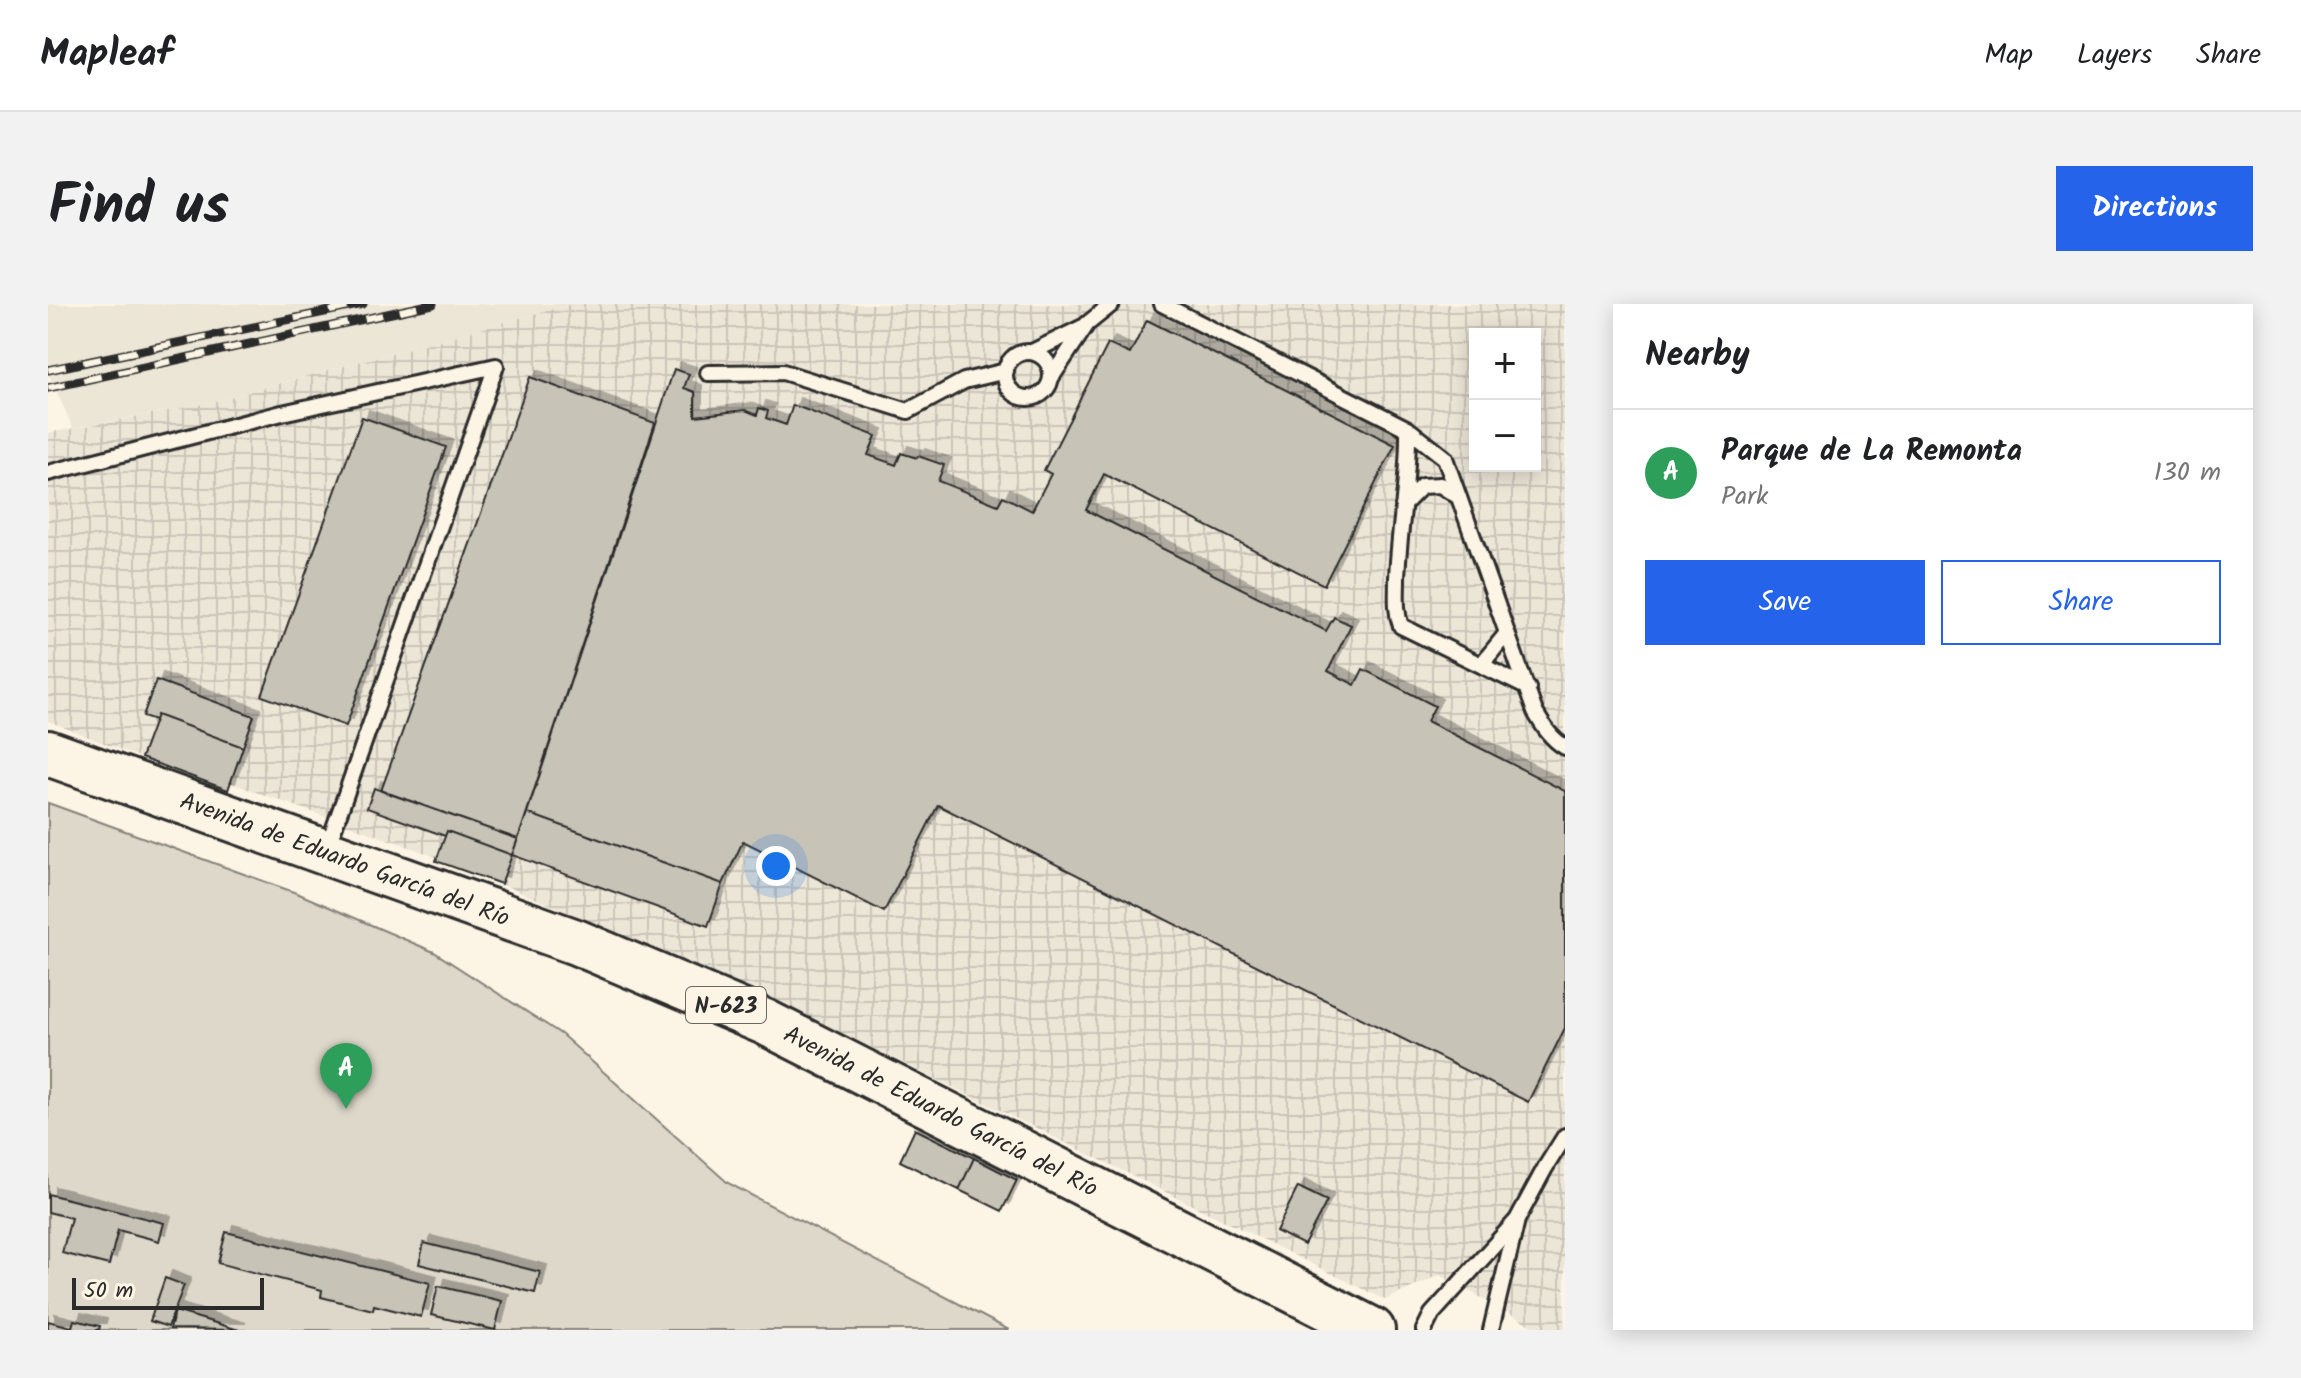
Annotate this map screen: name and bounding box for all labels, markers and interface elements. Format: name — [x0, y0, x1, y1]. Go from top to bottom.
text: Mapleaf — [40, 25, 173, 85]
text: Map — [1984, 33, 2033, 78]
text: Layers — [2077, 33, 2152, 78]
text: Share — [2196, 33, 2261, 78]
text: Find us — [48, 163, 229, 253]
button: Directions — [2056, 166, 2253, 251]
map controls — [1469, 328, 1541, 472]
button: + — [1469, 328, 1541, 400]
text: Nearby — [1645, 329, 1750, 383]
button: − — [1469, 400, 1541, 472]
text: Parque de La Remonta — [1721, 428, 2022, 476]
text: A — [1663, 452, 1679, 494]
text: 130 m — [2154, 452, 2221, 494]
text: Park — [1721, 476, 1768, 518]
button: Save — [1645, 560, 1925, 645]
button: Share — [1941, 560, 2221, 645]
street label: Avenida de Eduardo García del Río — [174, 782, 515, 938]
your location — [756, 846, 796, 886]
road number: N-623 — [686, 987, 766, 1023]
street label: Avenida de Eduardo García del Río — [776, 1016, 1105, 1209]
pin: A — [320, 1043, 372, 1109]
scale bar — [72, 1274, 264, 1310]
text: 50 m — [84, 1274, 133, 1309]

